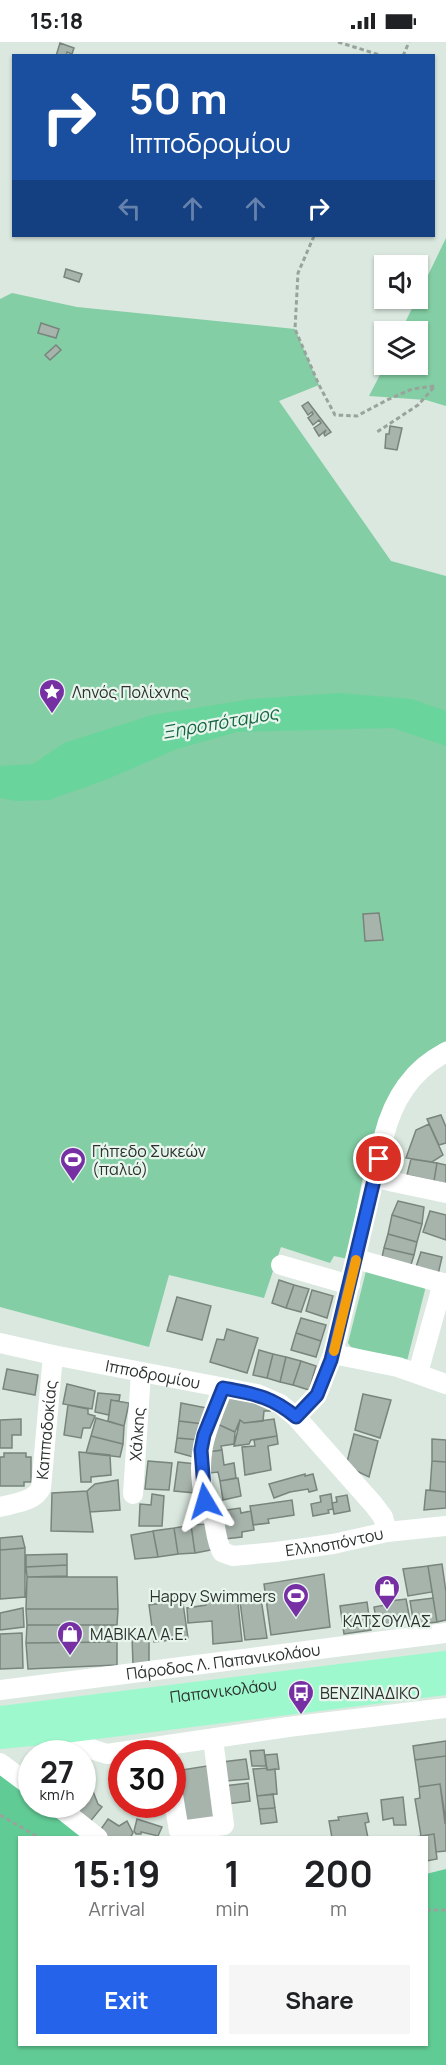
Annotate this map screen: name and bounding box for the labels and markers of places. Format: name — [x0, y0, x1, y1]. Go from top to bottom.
place icon: Ληνός Πολίχνης — [37, 677, 67, 715]
place label: Ληνός Πολίχνης — [72, 681, 189, 703]
pin — [353, 1133, 404, 1184]
place label: Γήπεδο Συκεών (παλιό) — [92, 1140, 206, 1180]
sports icon: Γήπεδο Συκεών (παλιό) — [58, 1145, 88, 1183]
shop icon: ΚΑΤΣΟΥΛΑΣ — [372, 1573, 402, 1611]
sports icon: Happy Swimmers — [281, 1581, 311, 1619]
place label: Happy Swimmers — [150, 1585, 276, 1607]
place label: ΚΑΤΣΟΥΛΑΣ — [343, 1610, 431, 1632]
shop icon: ΜΑΒΙΚΑΛ Α.Ε. — [55, 1619, 85, 1657]
place label: ΜΑΒΙΚΑΛ Α.Ε. — [90, 1623, 188, 1645]
bus stop icon: ΒΕΝΖΙΝΑΔΙΚΟ — [286, 1678, 316, 1716]
place label: ΒΕΝΖΙΝΑΔΙΚΟ — [320, 1682, 420, 1704]

